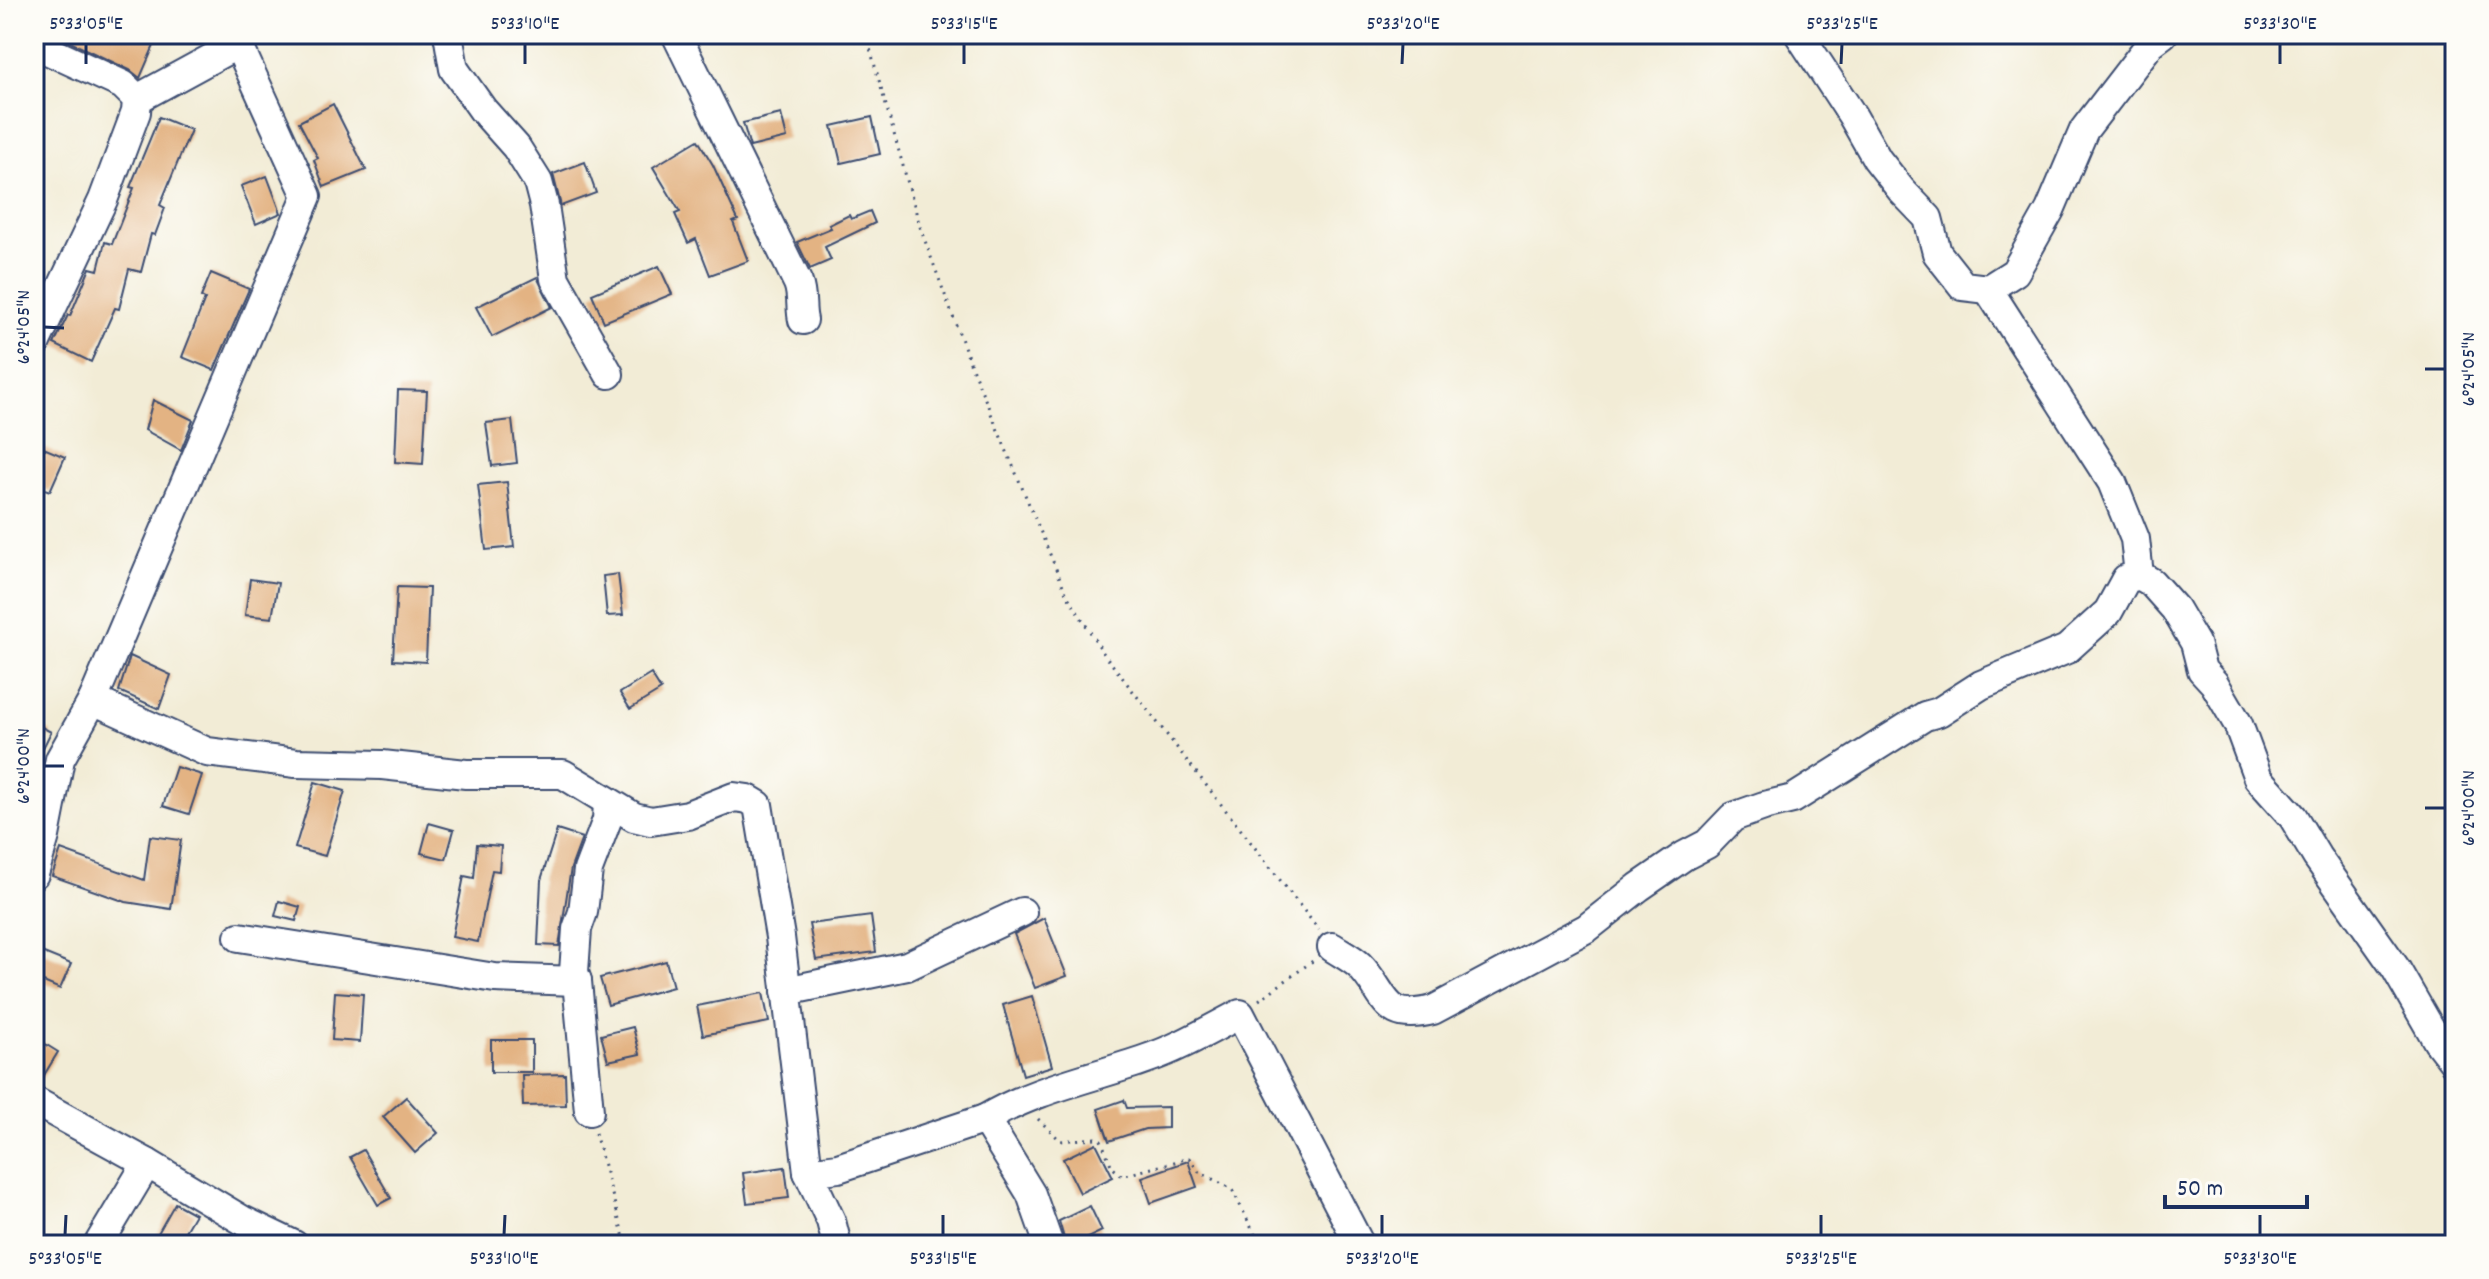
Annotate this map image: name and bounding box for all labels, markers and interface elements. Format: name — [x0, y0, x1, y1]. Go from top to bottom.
text: 5°33'05"E — [49, 11, 123, 39]
text: 5°33'10"E — [491, 11, 559, 39]
text: 5°33'15"E — [930, 11, 998, 39]
text: 5°33'20"E — [1366, 11, 1440, 39]
text: 5°33'25"E — [1806, 11, 1878, 39]
text: 5°33'30"E — [2243, 11, 2317, 39]
text: 6°24'05"N — [11, 290, 39, 364]
text: 6°24'05"N — [2456, 332, 2484, 406]
text: 6°24'00"N — [11, 728, 39, 804]
text: 6°24'00"N — [2456, 770, 2484, 846]
scale bar — [2165, 1159, 2307, 1209]
text: 50 m — [2177, 1173, 2223, 1207]
text: 5°33'05"E — [28, 1246, 102, 1274]
text: 5°33'10"E — [470, 1246, 538, 1274]
text: 5°33'15"E — [909, 1246, 977, 1274]
text: 5°33'20"E — [1345, 1246, 1419, 1274]
text: 5°33'25"E — [1785, 1246, 1857, 1274]
text: 5°33'30"E — [2223, 1246, 2297, 1274]

